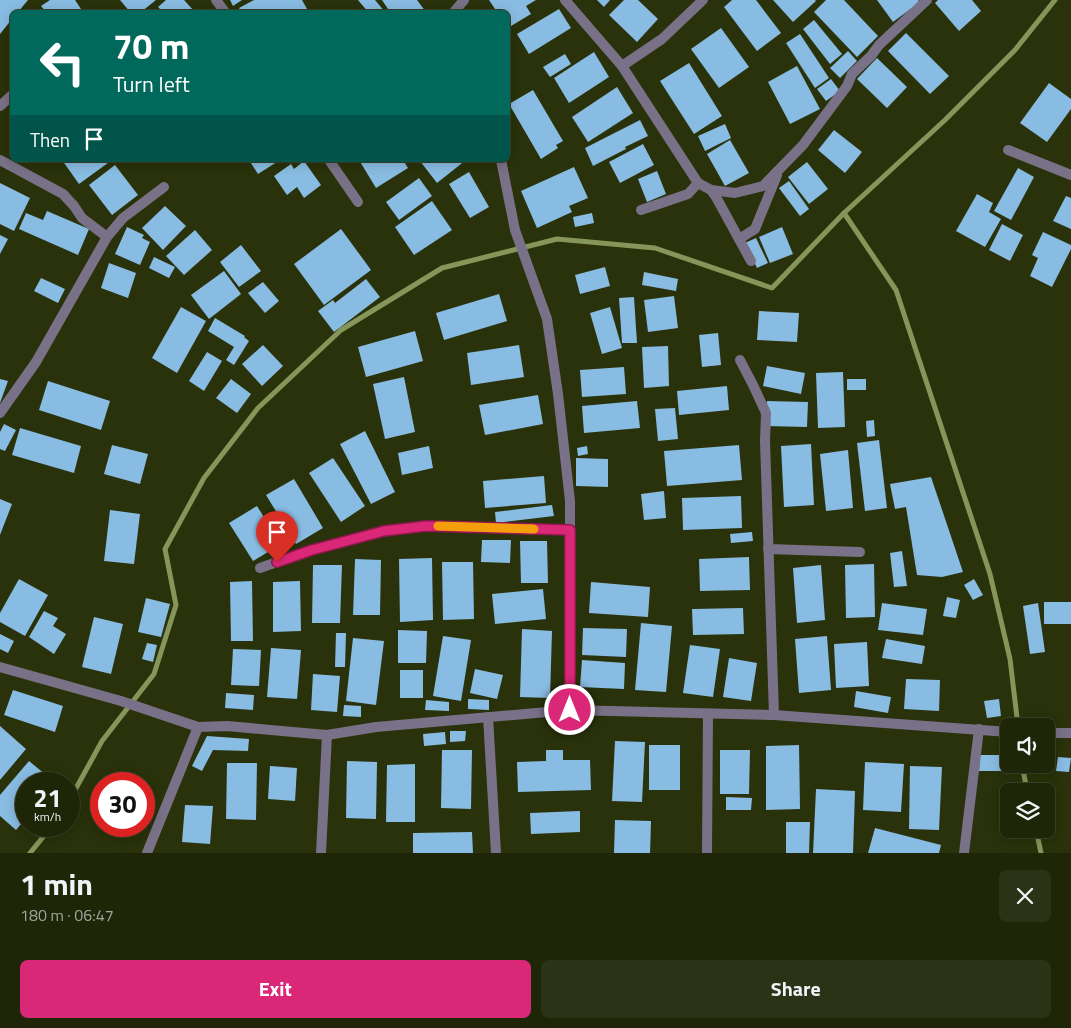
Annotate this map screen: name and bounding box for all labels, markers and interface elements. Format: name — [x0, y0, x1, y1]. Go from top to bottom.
text: 70 m — [113, 19, 189, 73]
icon: left — [30, 30, 95, 95]
text: Turn left — [113, 67, 190, 101]
text: Then — [30, 125, 70, 154]
icon: arrive — [80, 125, 108, 153]
pin — [256, 511, 298, 562]
icon: arrive — [263, 518, 291, 546]
position arrow — [543, 683, 595, 735]
map controls — [1000, 718, 1055, 838]
button: sound — [1000, 718, 1055, 773]
speed limit sign: 30 — [90, 772, 155, 837]
text: 21 — [33, 779, 62, 817]
button: layers — [1000, 783, 1055, 838]
text: km/h — [34, 807, 61, 826]
text: 1 min — [20, 861, 93, 907]
button: close — [999, 870, 1051, 922]
text: 180 m · 06:47 — [20, 903, 114, 927]
button: Exit — [20, 960, 531, 1018]
button: Share — [541, 960, 1051, 1018]

